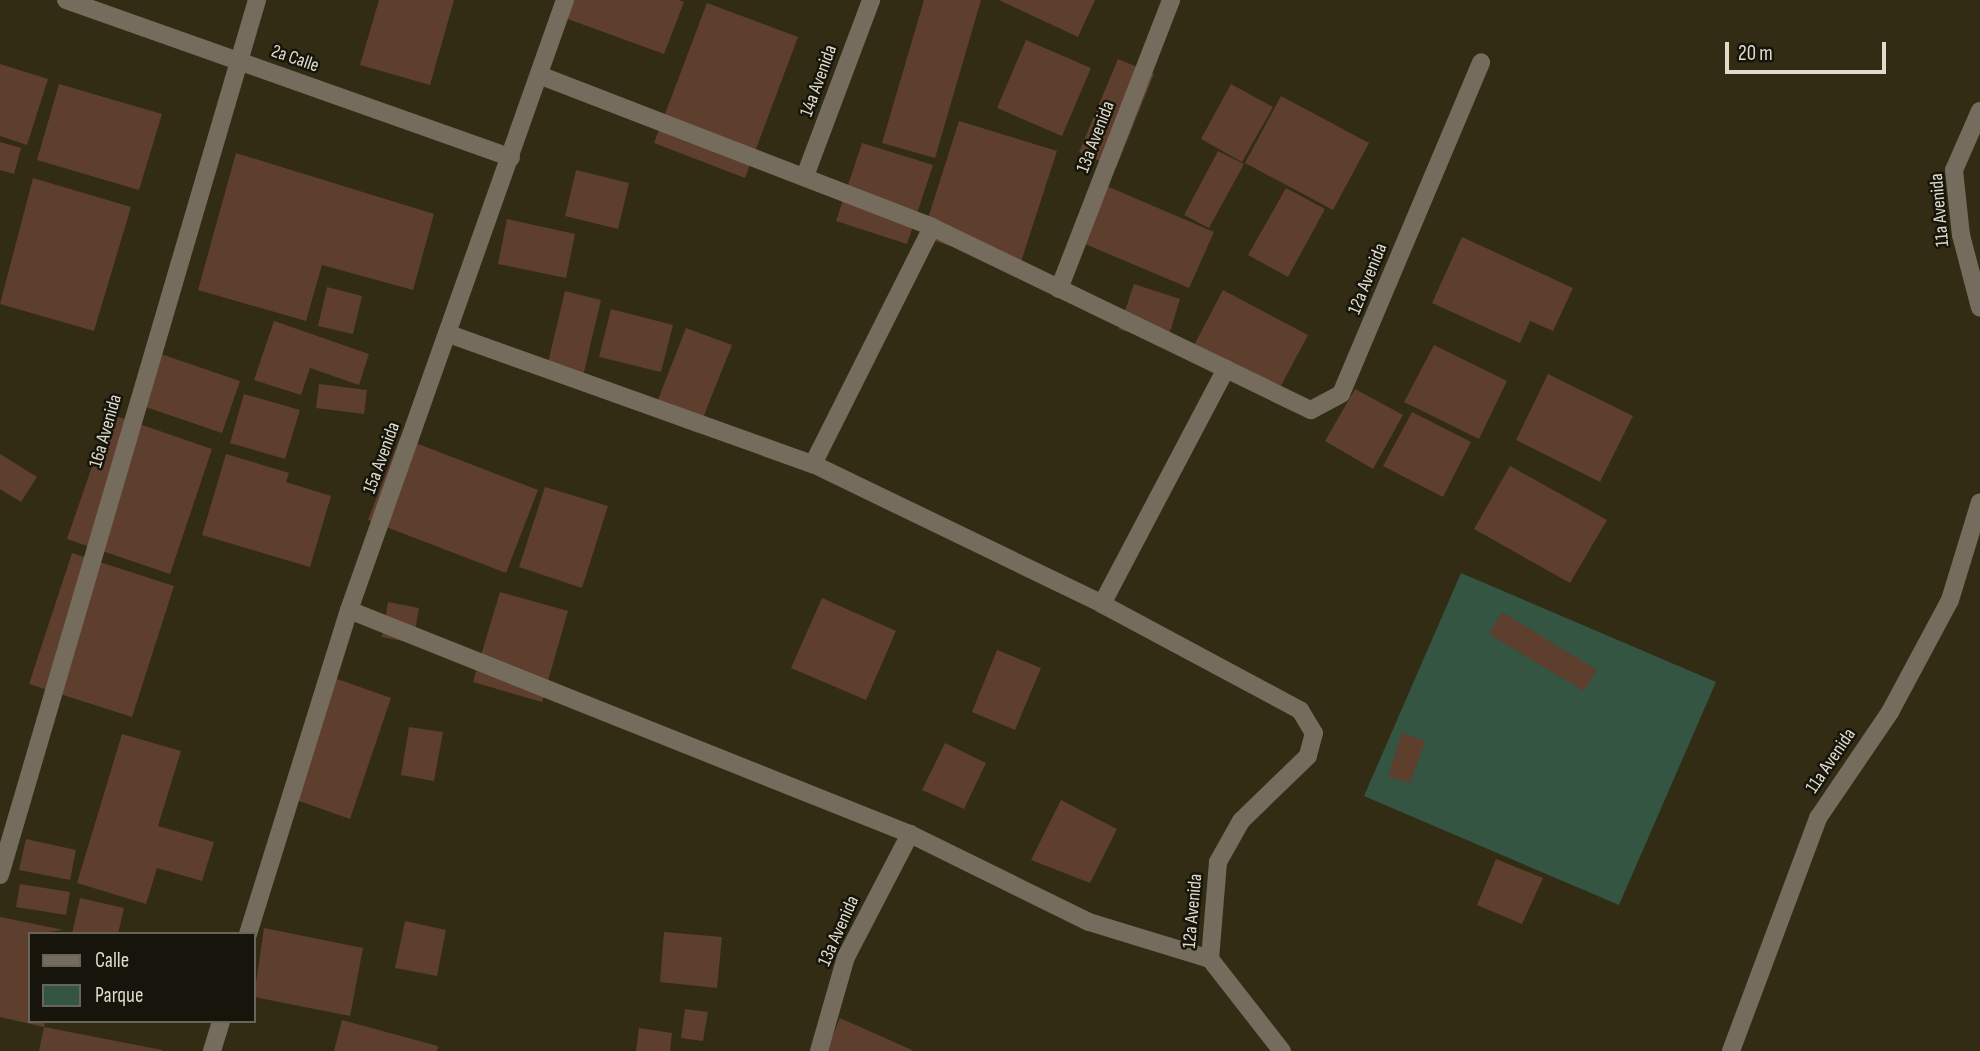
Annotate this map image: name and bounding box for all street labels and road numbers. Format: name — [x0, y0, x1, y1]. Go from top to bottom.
street label: 2a Calle — [268, 40, 322, 78]
street label: 14a Avenida — [796, 42, 842, 120]
street label: 13a Avenida — [1072, 98, 1120, 176]
street label: 11a Avenida — [1925, 172, 1955, 248]
street label: 12a Avenida — [1343, 240, 1393, 318]
street label: 16a Avenida — [85, 392, 127, 470]
street label: 15a Avenida — [359, 419, 405, 497]
street label: 11a Avenida — [1801, 724, 1861, 798]
street label: 12a Avenida — [1178, 873, 1208, 949]
street label: 13a Avenida — [813, 892, 865, 970]

